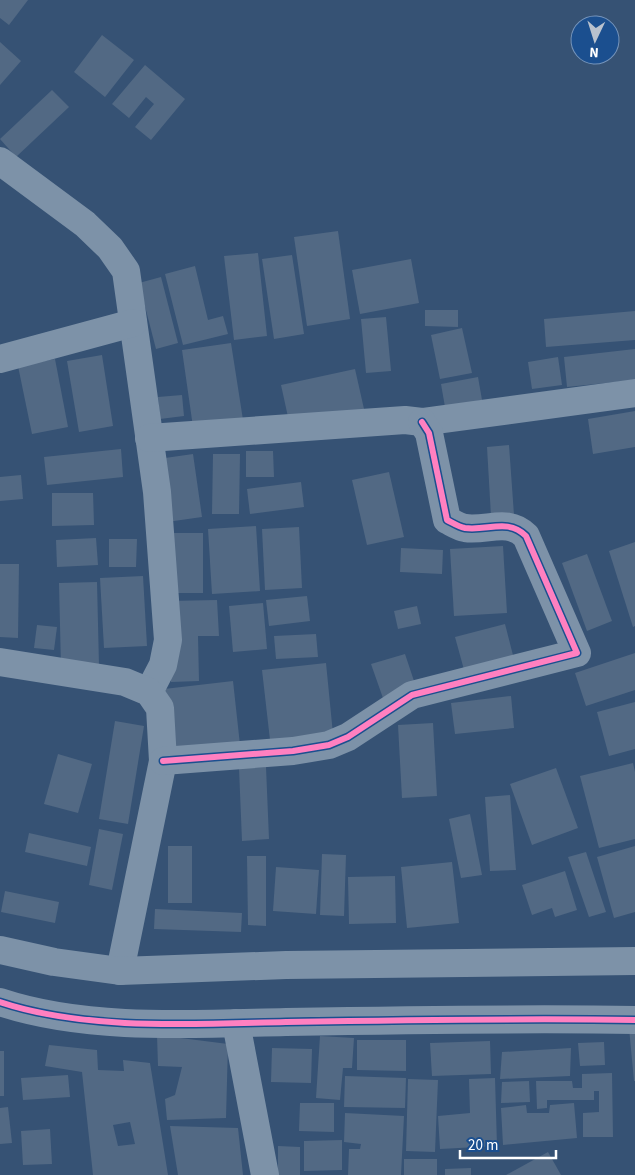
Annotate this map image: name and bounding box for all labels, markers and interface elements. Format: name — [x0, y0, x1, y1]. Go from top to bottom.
north arrow — [570, 15, 620, 65]
text: N — [589, 42, 600, 62]
scale bar — [460, 1128, 556, 1160]
text: 20 m — [468, 1135, 498, 1156]

